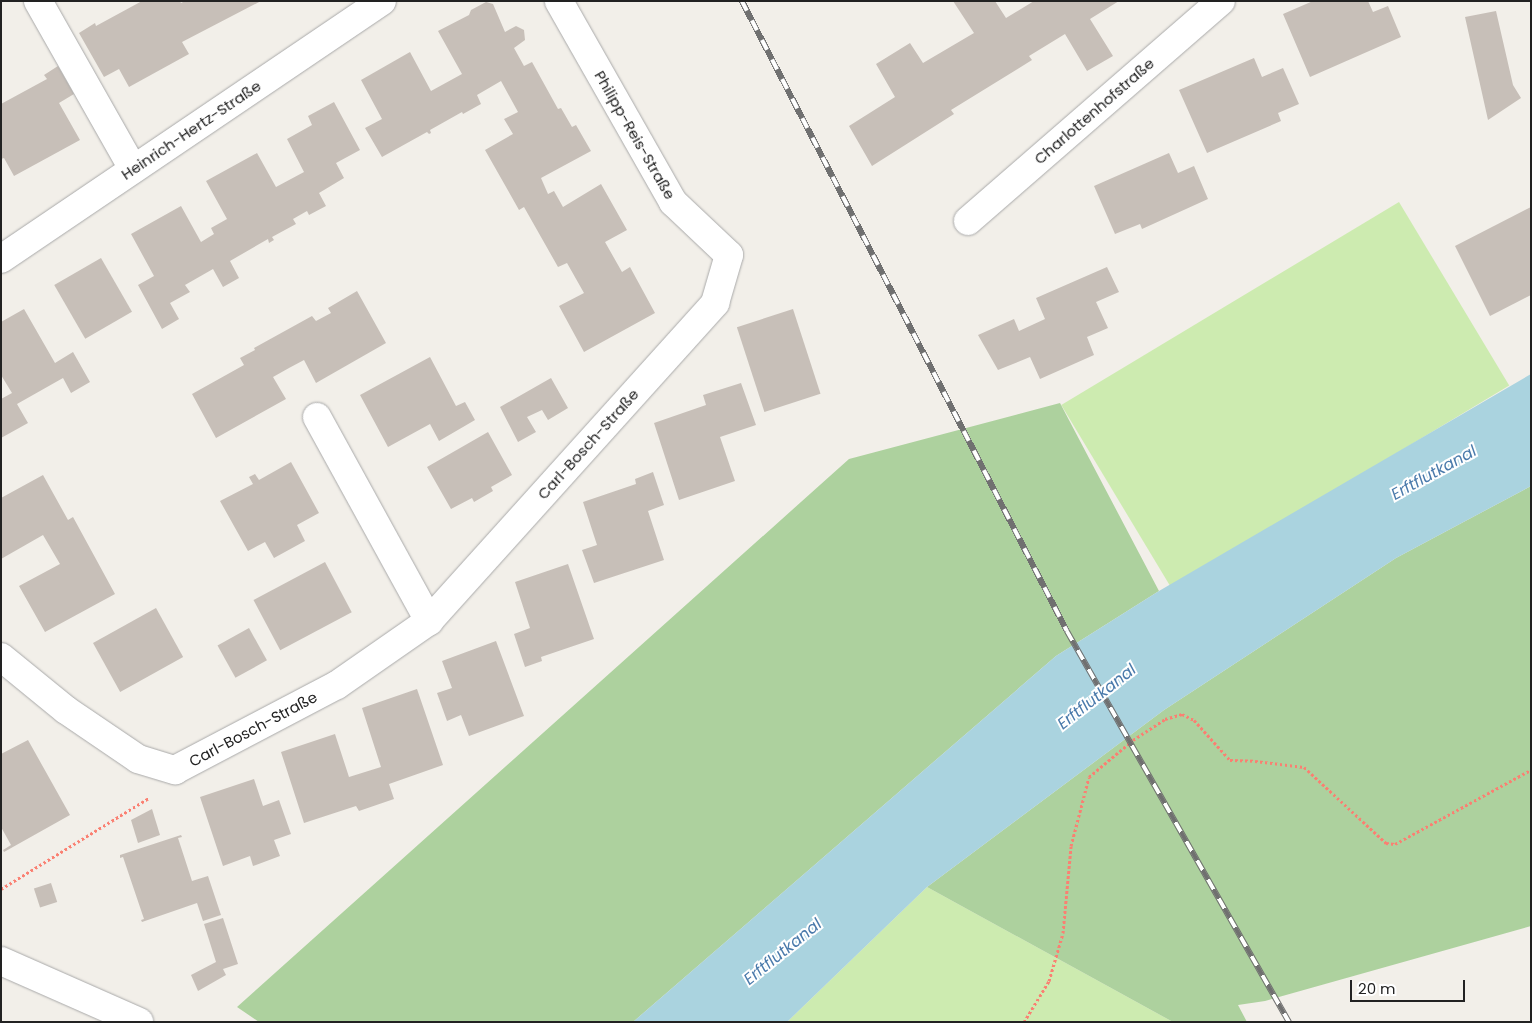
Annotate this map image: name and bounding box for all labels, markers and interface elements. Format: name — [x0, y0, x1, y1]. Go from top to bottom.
street label: Charlottenhofstraße — [1030, 54, 1158, 168]
street label: Philipp-Reis-Straße — [591, 67, 679, 203]
street label: Heinrich-Hertz-Straße — [118, 77, 264, 183]
street label: Carl-Bosch-Straße — [534, 385, 642, 503]
water label: Erftflutkanal — [1388, 442, 1480, 504]
water label: Erftflutkanal — [1054, 660, 1140, 734]
street label: Carl-Bosch-Straße — [186, 688, 320, 770]
water label: Erftflutkanal — [740, 915, 826, 989]
scale bar — [1352, 970, 1467, 1002]
text: 20 m — [1358, 978, 1396, 999]

